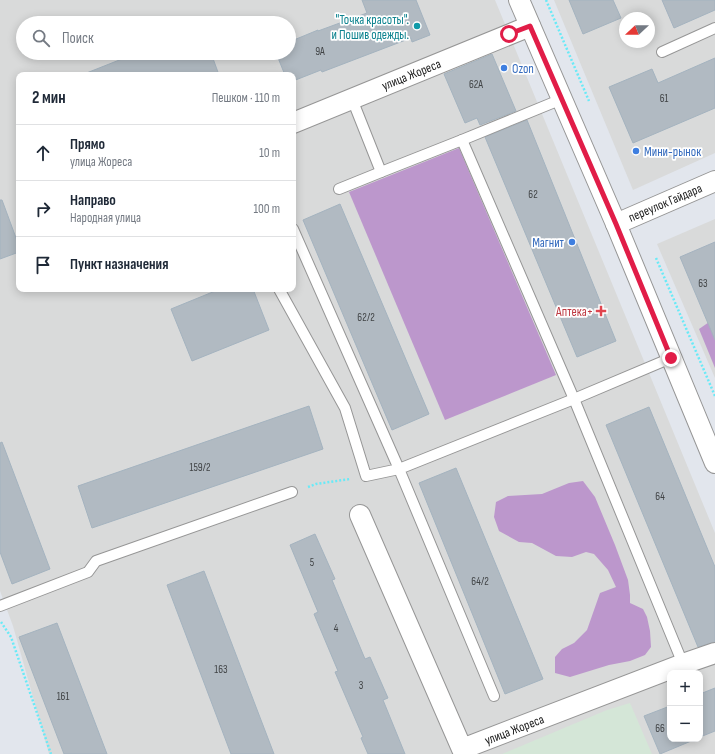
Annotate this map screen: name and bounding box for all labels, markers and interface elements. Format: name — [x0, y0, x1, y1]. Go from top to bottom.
place label: "Точка красоты". и Пошив одежды. — [331, 12, 409, 43]
north arrow — [619, 12, 655, 48]
search box — [16, 16, 296, 60]
marker: "Точка красоты". и Пошив одежды. — [412, 21, 422, 31]
route start — [500, 25, 518, 43]
icon: search — [30, 27, 52, 49]
text: Поиск — [62, 29, 94, 48]
house number: 9А — [315, 45, 325, 58]
street label: улица Жореса — [379, 56, 443, 94]
place label: Ozon — [512, 61, 534, 77]
marker: Ozon — [499, 63, 509, 73]
house number: 62А — [469, 78, 483, 91]
text: 2 мин — [32, 88, 66, 108]
text: Пешком · 110 m — [212, 90, 280, 106]
house number: 61 — [660, 92, 668, 105]
text: Прямо — [70, 135, 105, 154]
icon: ahead — [32, 142, 54, 164]
place label: Мини-рынок — [644, 144, 701, 160]
text: 10 m — [259, 145, 280, 161]
marker: Мини-рынок — [631, 146, 641, 156]
text: улица Жореса — [70, 154, 132, 170]
street label: переулок Гайдара — [626, 180, 705, 226]
house number: 62 — [528, 188, 538, 201]
text: Направо — [70, 191, 116, 210]
icon: right — [32, 198, 54, 220]
text: 100 m — [253, 201, 280, 217]
text: Народная улица — [70, 210, 141, 226]
place label: Магнит — [532, 235, 565, 251]
marker: Магнит — [567, 237, 577, 247]
icon: arrive — [32, 254, 54, 276]
text: Пункт назначения — [70, 255, 168, 274]
house number: 63 — [698, 277, 708, 290]
place label: Аптека+ — [555, 304, 593, 320]
marker: Аптека+ — [596, 306, 606, 316]
house number: 62/2 — [357, 311, 375, 324]
route end — [662, 349, 680, 367]
house number: 159/2 — [190, 461, 211, 474]
house number: 64 — [655, 490, 665, 503]
house number: 5 — [310, 556, 314, 569]
house number: 64/2 — [471, 575, 489, 588]
house number: 4 — [334, 622, 339, 635]
house number: 163 — [214, 663, 228, 676]
map controls — [667, 670, 703, 742]
button: + — [667, 670, 703, 706]
house number: 3 — [359, 679, 364, 692]
house number: 161 — [57, 690, 69, 703]
button: − — [667, 706, 703, 742]
street label: улица Жореса — [482, 711, 546, 749]
house number: 66 — [655, 722, 665, 735]

